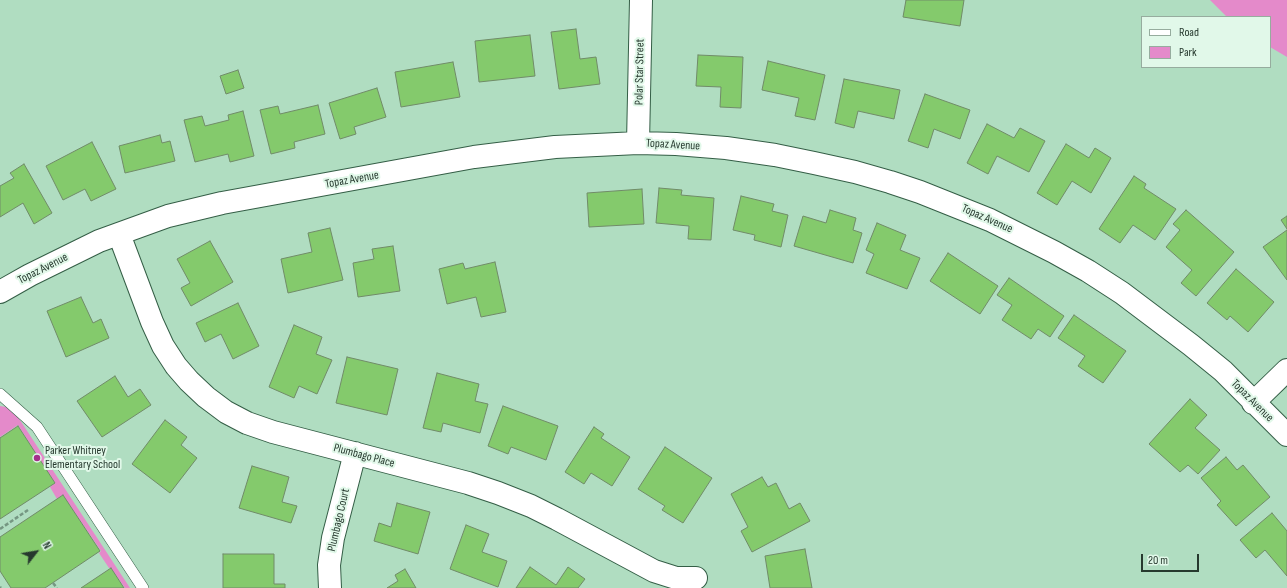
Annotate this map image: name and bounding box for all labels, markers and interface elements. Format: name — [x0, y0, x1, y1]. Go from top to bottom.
legend — [1141, 16, 1271, 68]
text: Road — [1179, 25, 1199, 40]
street label: Polar Star Street — [632, 39, 648, 105]
text: Park — [1179, 45, 1197, 60]
street label: Topaz Avenue — [646, 136, 700, 154]
street label: Topaz Avenue — [324, 168, 380, 192]
street label: Topaz Avenue — [959, 201, 1015, 237]
street label: Topaz Avenue — [16, 250, 70, 288]
street label: Topaz Avenue — [1228, 377, 1276, 425]
street label: Plumbago Place — [332, 441, 396, 471]
place label: Parker Whitney Elementary School — [45, 444, 120, 472]
marker: Parker Whitney Elementary School — [32, 453, 42, 463]
street label: Plumbago Court — [325, 487, 353, 553]
north arrow — [16, 532, 56, 572]
text: N — [40, 540, 54, 551]
scale bar — [1143, 546, 1201, 572]
text: 20 m — [1148, 553, 1168, 568]

